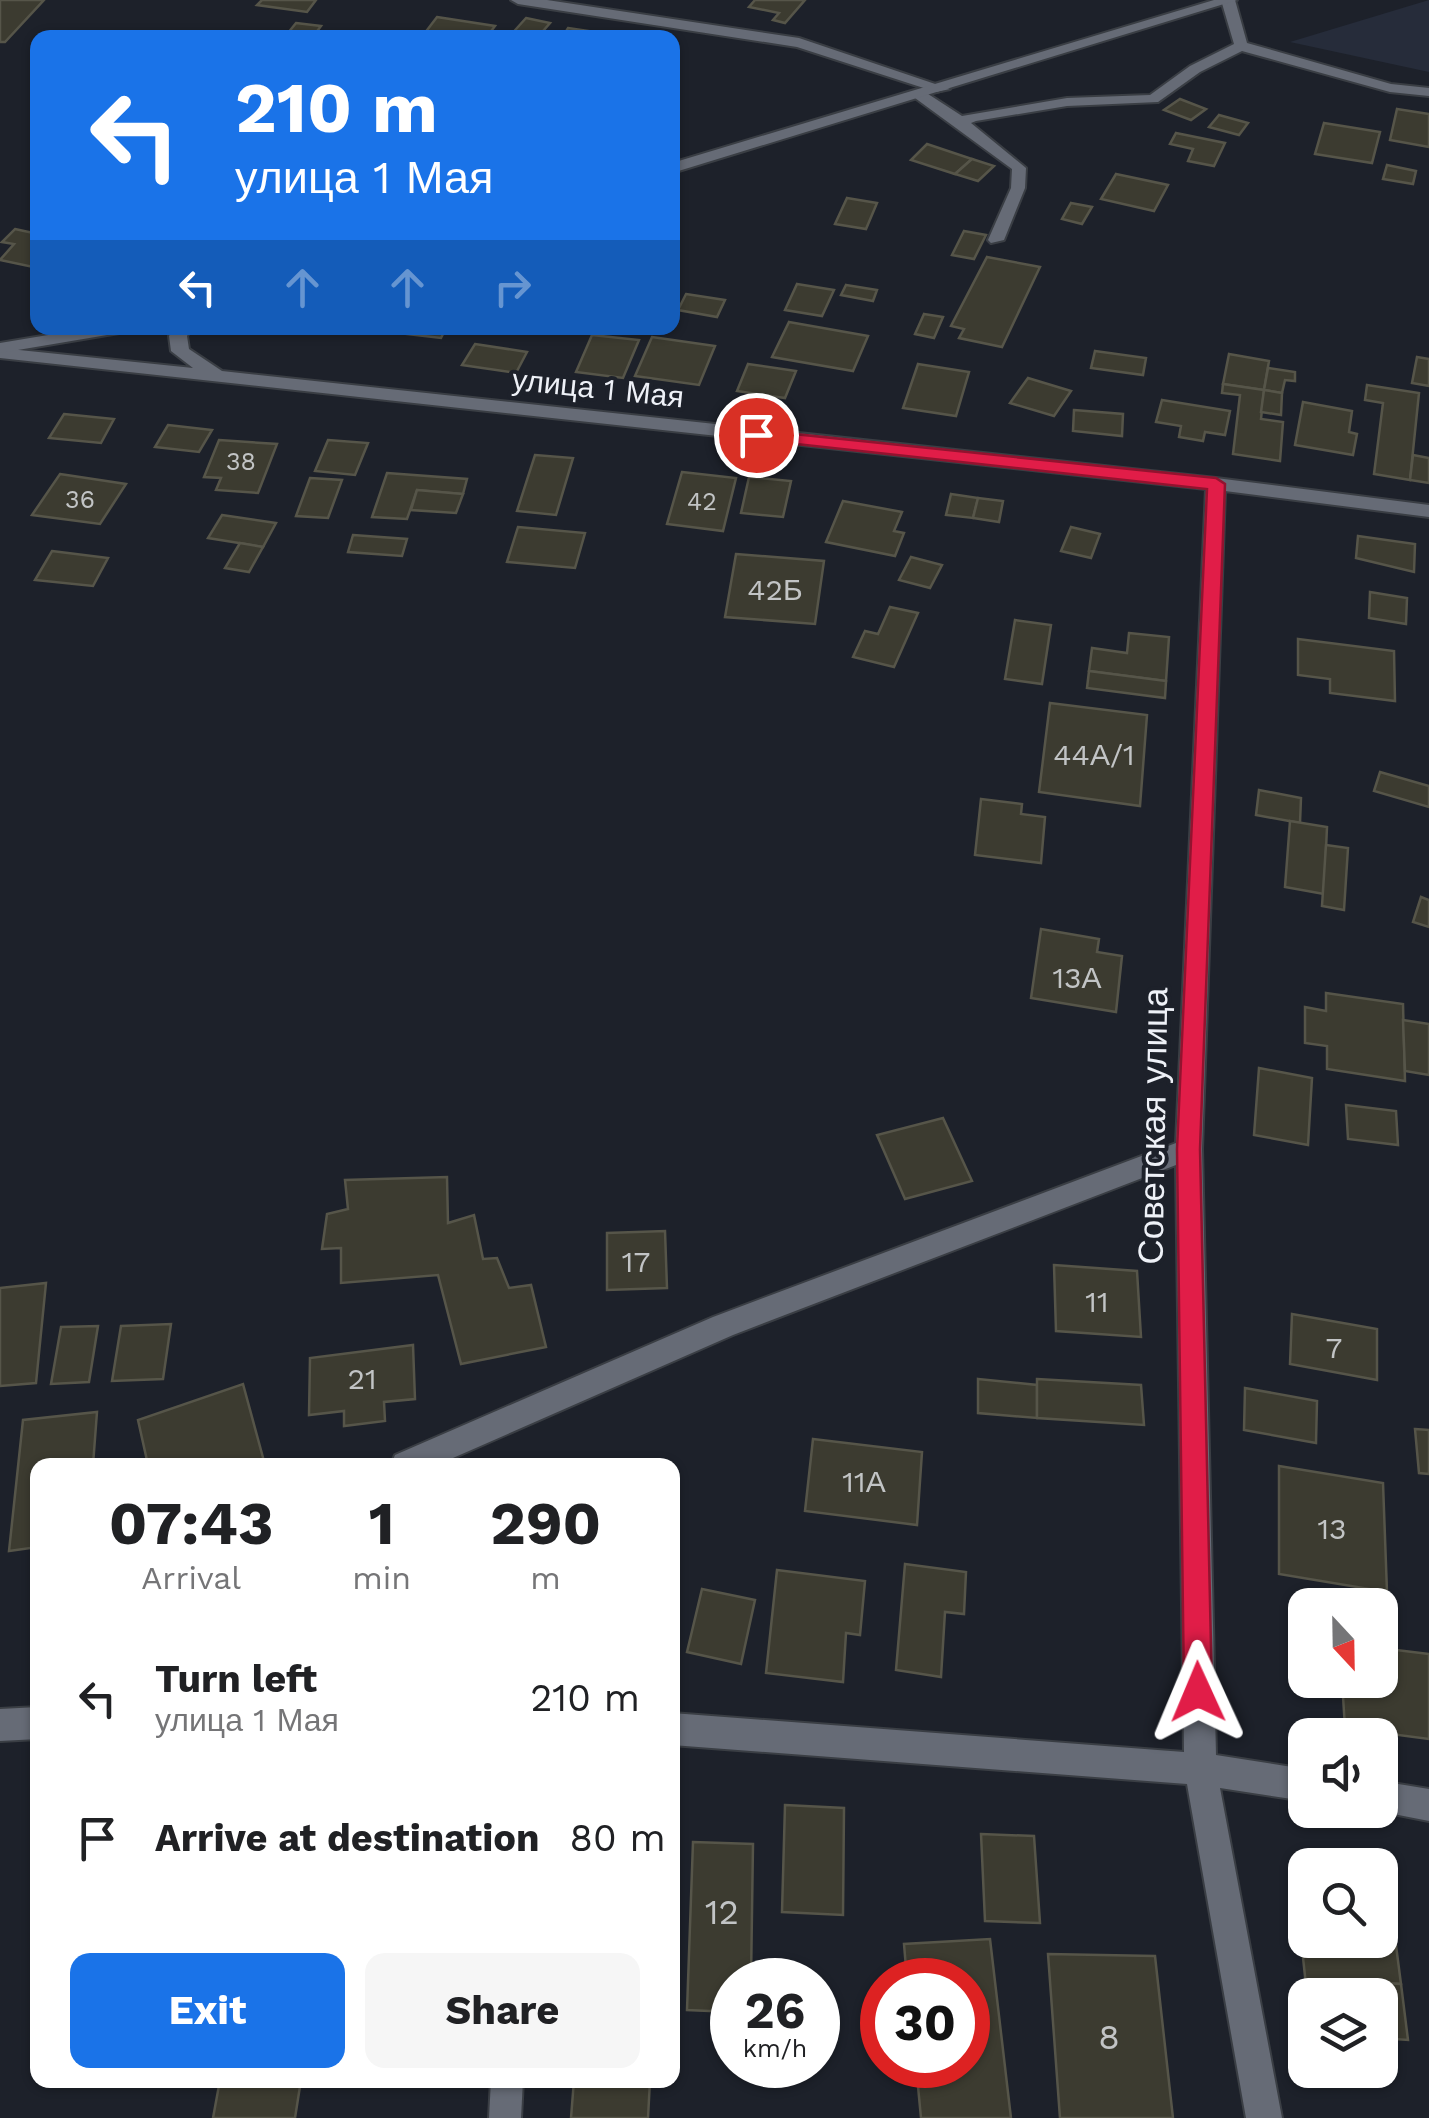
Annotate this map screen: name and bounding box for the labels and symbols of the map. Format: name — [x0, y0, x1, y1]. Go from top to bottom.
street label: улица 1 Мая — [510, 362, 686, 414]
pin — [714, 393, 799, 478]
house number: 38 — [226, 447, 256, 476]
house number: 36 — [65, 485, 95, 514]
house number: 42 — [687, 487, 717, 516]
house number: 42Б — [747, 572, 803, 607]
house number: 44А/1 — [1053, 737, 1135, 772]
house number: 13А — [1052, 960, 1102, 995]
street label: Советская улица — [1130, 987, 1176, 1265]
house number: 17 — [622, 1244, 650, 1279]
house number: 11 — [1085, 1284, 1109, 1319]
house number: 7 — [1326, 1330, 1342, 1365]
house number: 21 — [347, 1361, 377, 1396]
house number: 11А — [842, 1464, 886, 1499]
house number: 13 — [1317, 1511, 1347, 1546]
north arrow — [1288, 1588, 1398, 1698]
position arrow — [1146, 1640, 1250, 1744]
house number: 12 — [705, 1891, 739, 1933]
speed limit sign: 30 — [860, 1958, 990, 2088]
house number: 8 — [1098, 2016, 1120, 2058]

